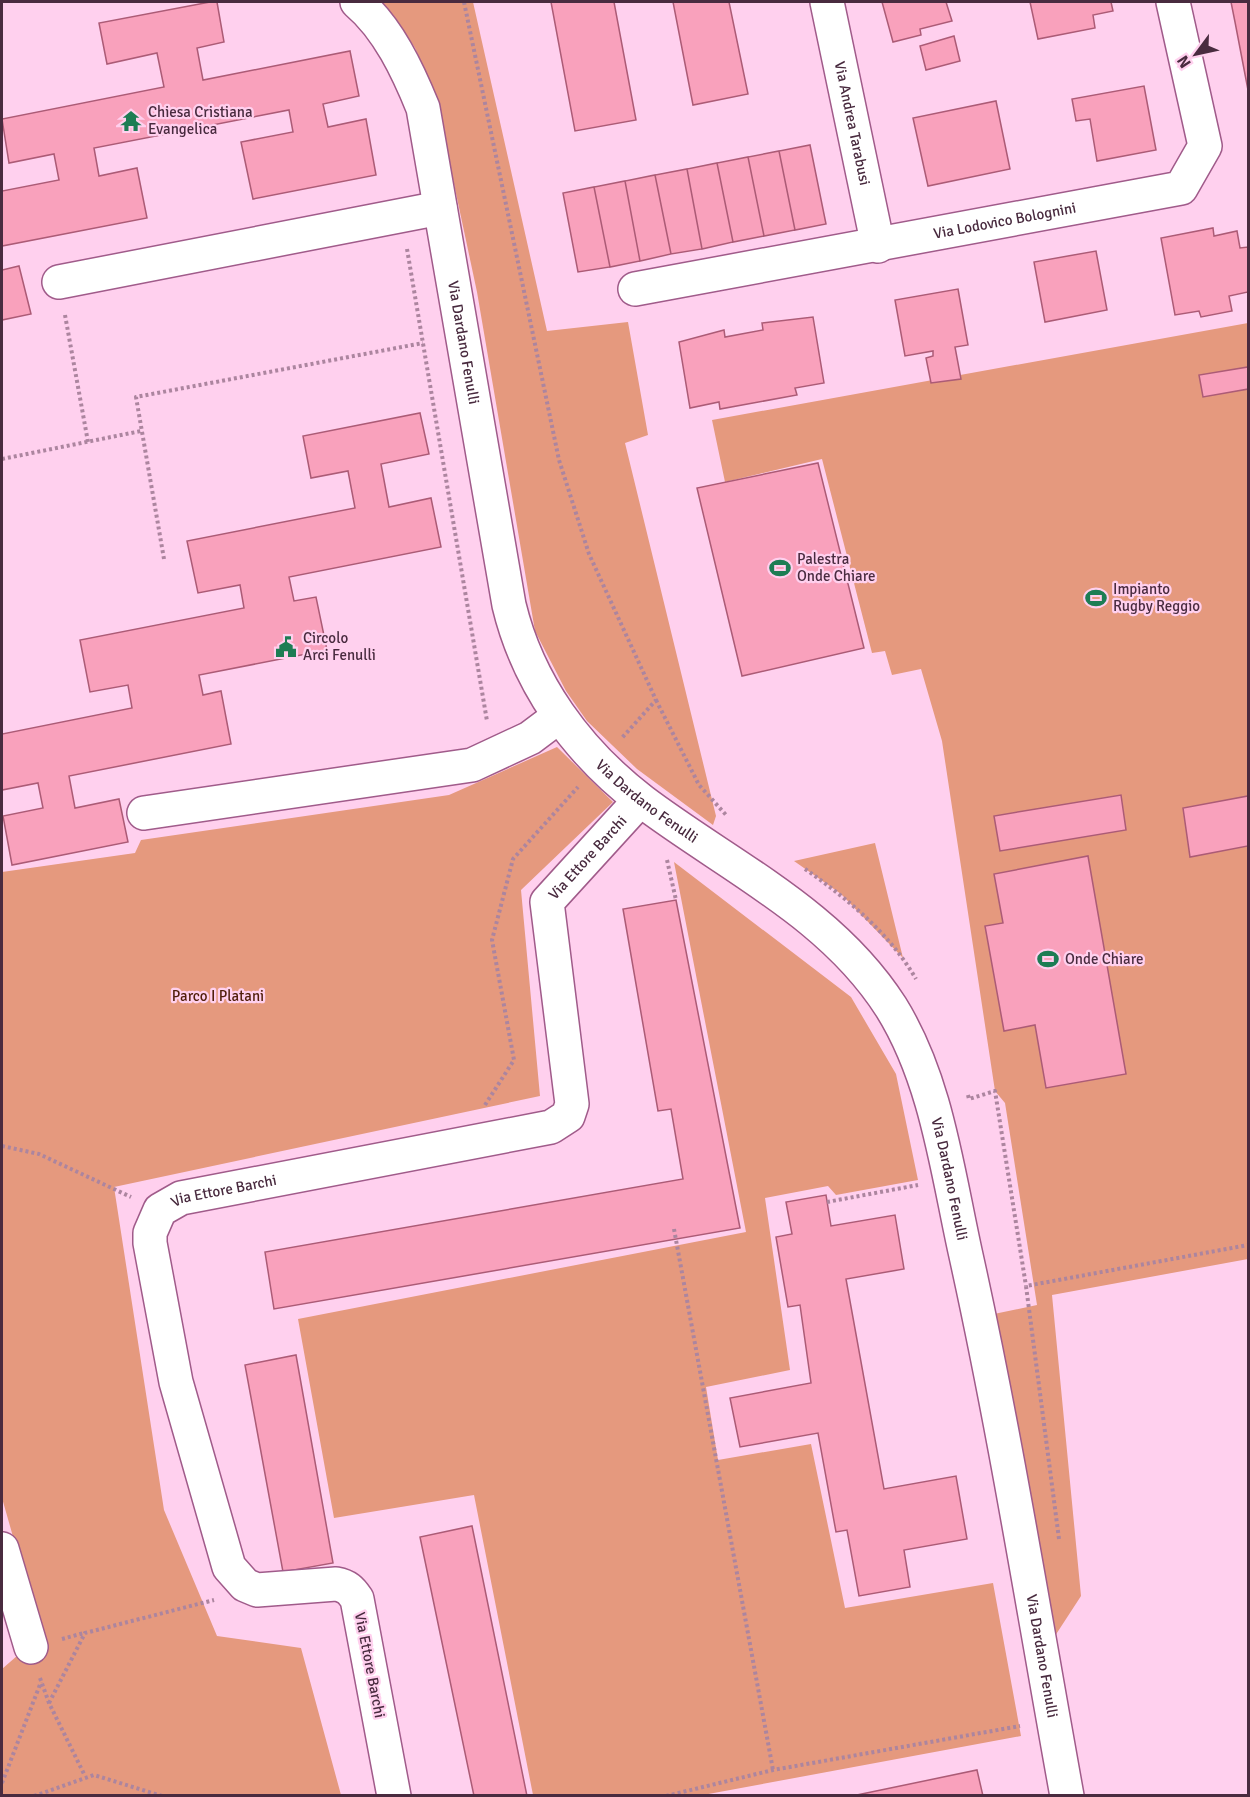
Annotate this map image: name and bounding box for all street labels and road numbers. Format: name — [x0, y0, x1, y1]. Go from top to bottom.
street label: Via Andrea Tarabusi — [831, 60, 874, 187]
street label: Via Lodovico Bolognini — [932, 199, 1078, 243]
street label: Via Dardano Fenulli — [444, 279, 483, 406]
street label: Via Dardano Fenulli — [592, 756, 702, 847]
street label: Via Ettore Barchi — [545, 812, 630, 903]
street label: Via Dardano Fenulli — [927, 1116, 971, 1242]
street label: Via Ettore Barchi — [168, 1171, 278, 1211]
street label: Via Dardano Fenulli — [1022, 1593, 1062, 1719]
street label: Via Ettore Barchi — [351, 1611, 389, 1719]

